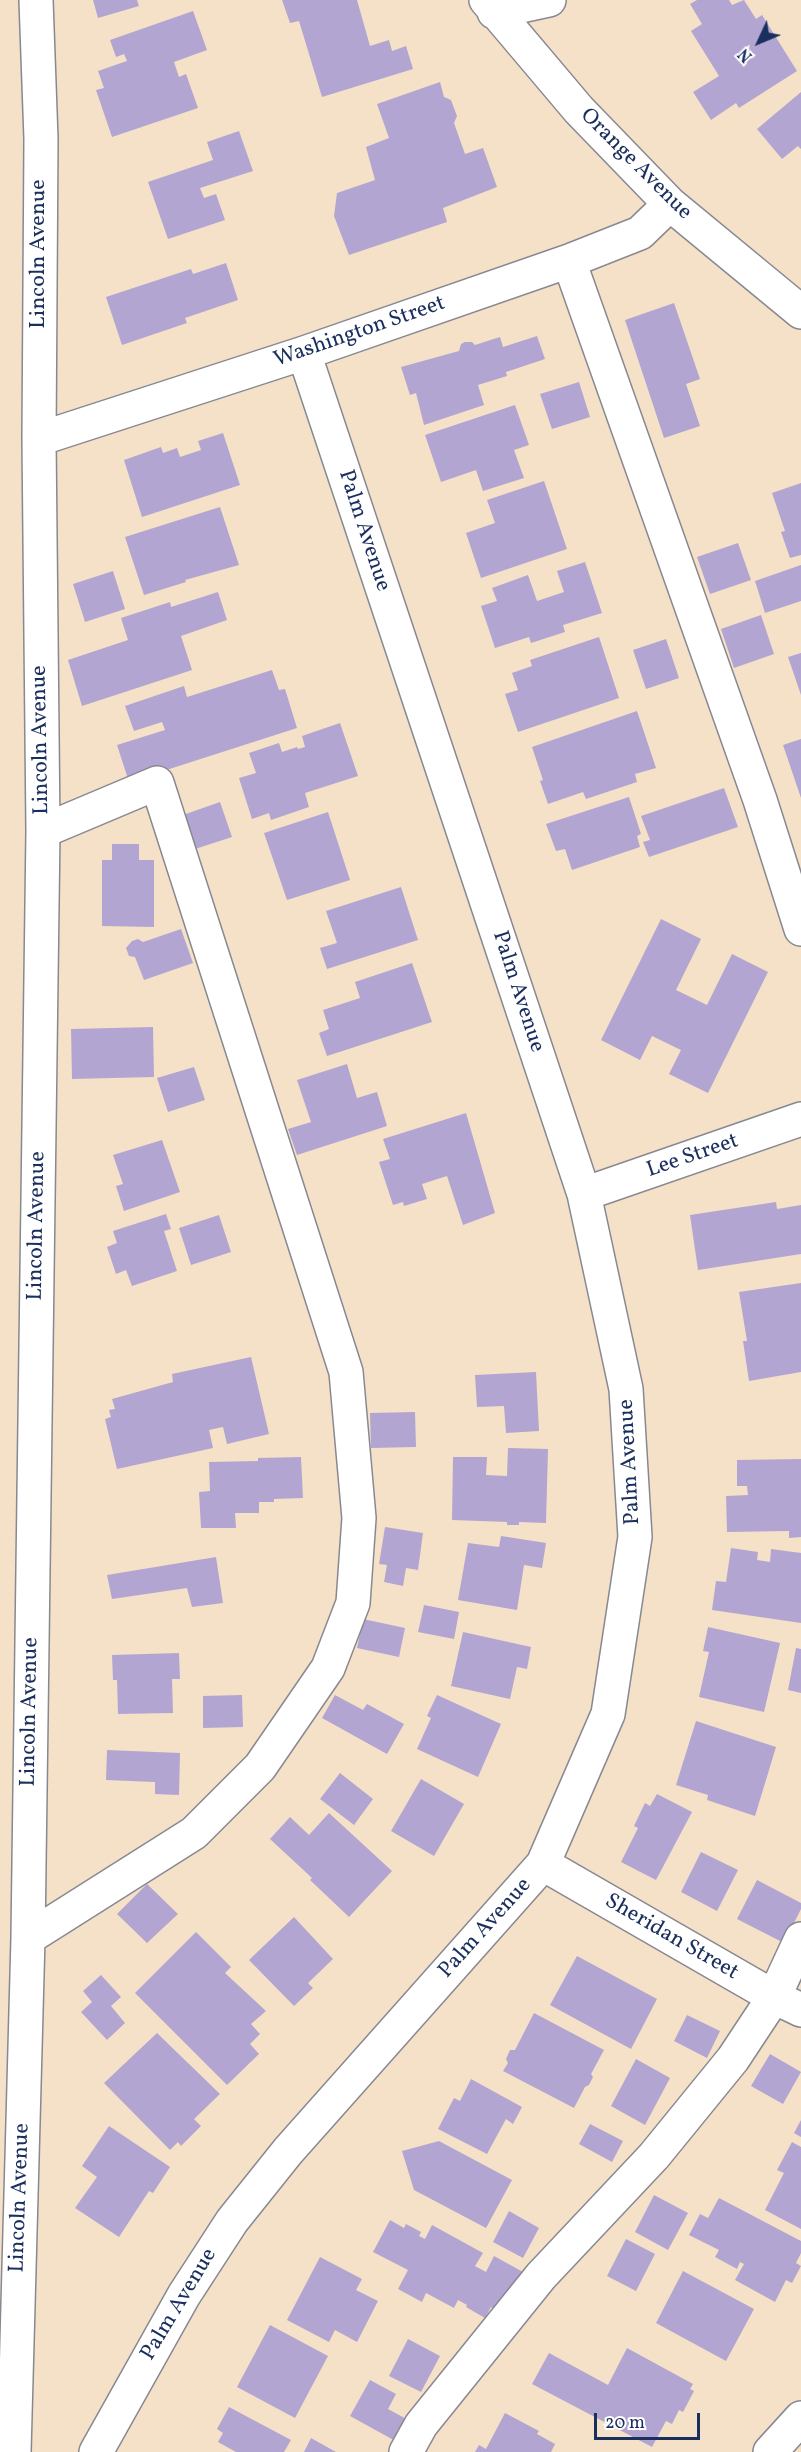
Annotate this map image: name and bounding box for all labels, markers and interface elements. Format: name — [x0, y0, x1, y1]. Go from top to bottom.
north arrow — [729, 12, 789, 72]
text: N — [734, 43, 758, 66]
street label: Orange Avenue — [574, 104, 696, 226]
street label: Lincoln Avenue — [27, 179, 53, 329]
street label: Washington Street — [271, 291, 449, 375]
street label: Palm Avenue — [331, 467, 395, 595]
street label: Lincoln Avenue — [27, 665, 57, 815]
street label: Palm Avenue — [485, 928, 549, 1056]
street label: Lee Street — [644, 1129, 742, 1185]
street label: Lincoln Avenue — [23, 1151, 53, 1301]
street label: Palm Avenue — [615, 1398, 647, 1526]
street label: Lincoln Avenue — [16, 1637, 46, 1787]
street label: Palm Avenue — [434, 1873, 538, 1985]
street label: Sheridan Street — [599, 1889, 743, 1987]
street label: Lincoln Avenue — [5, 2123, 37, 2273]
street label: Palm Avenue — [136, 2244, 224, 2366]
scale bar — [597, 2401, 704, 2439]
text: 20 m — [605, 2411, 645, 2436]

